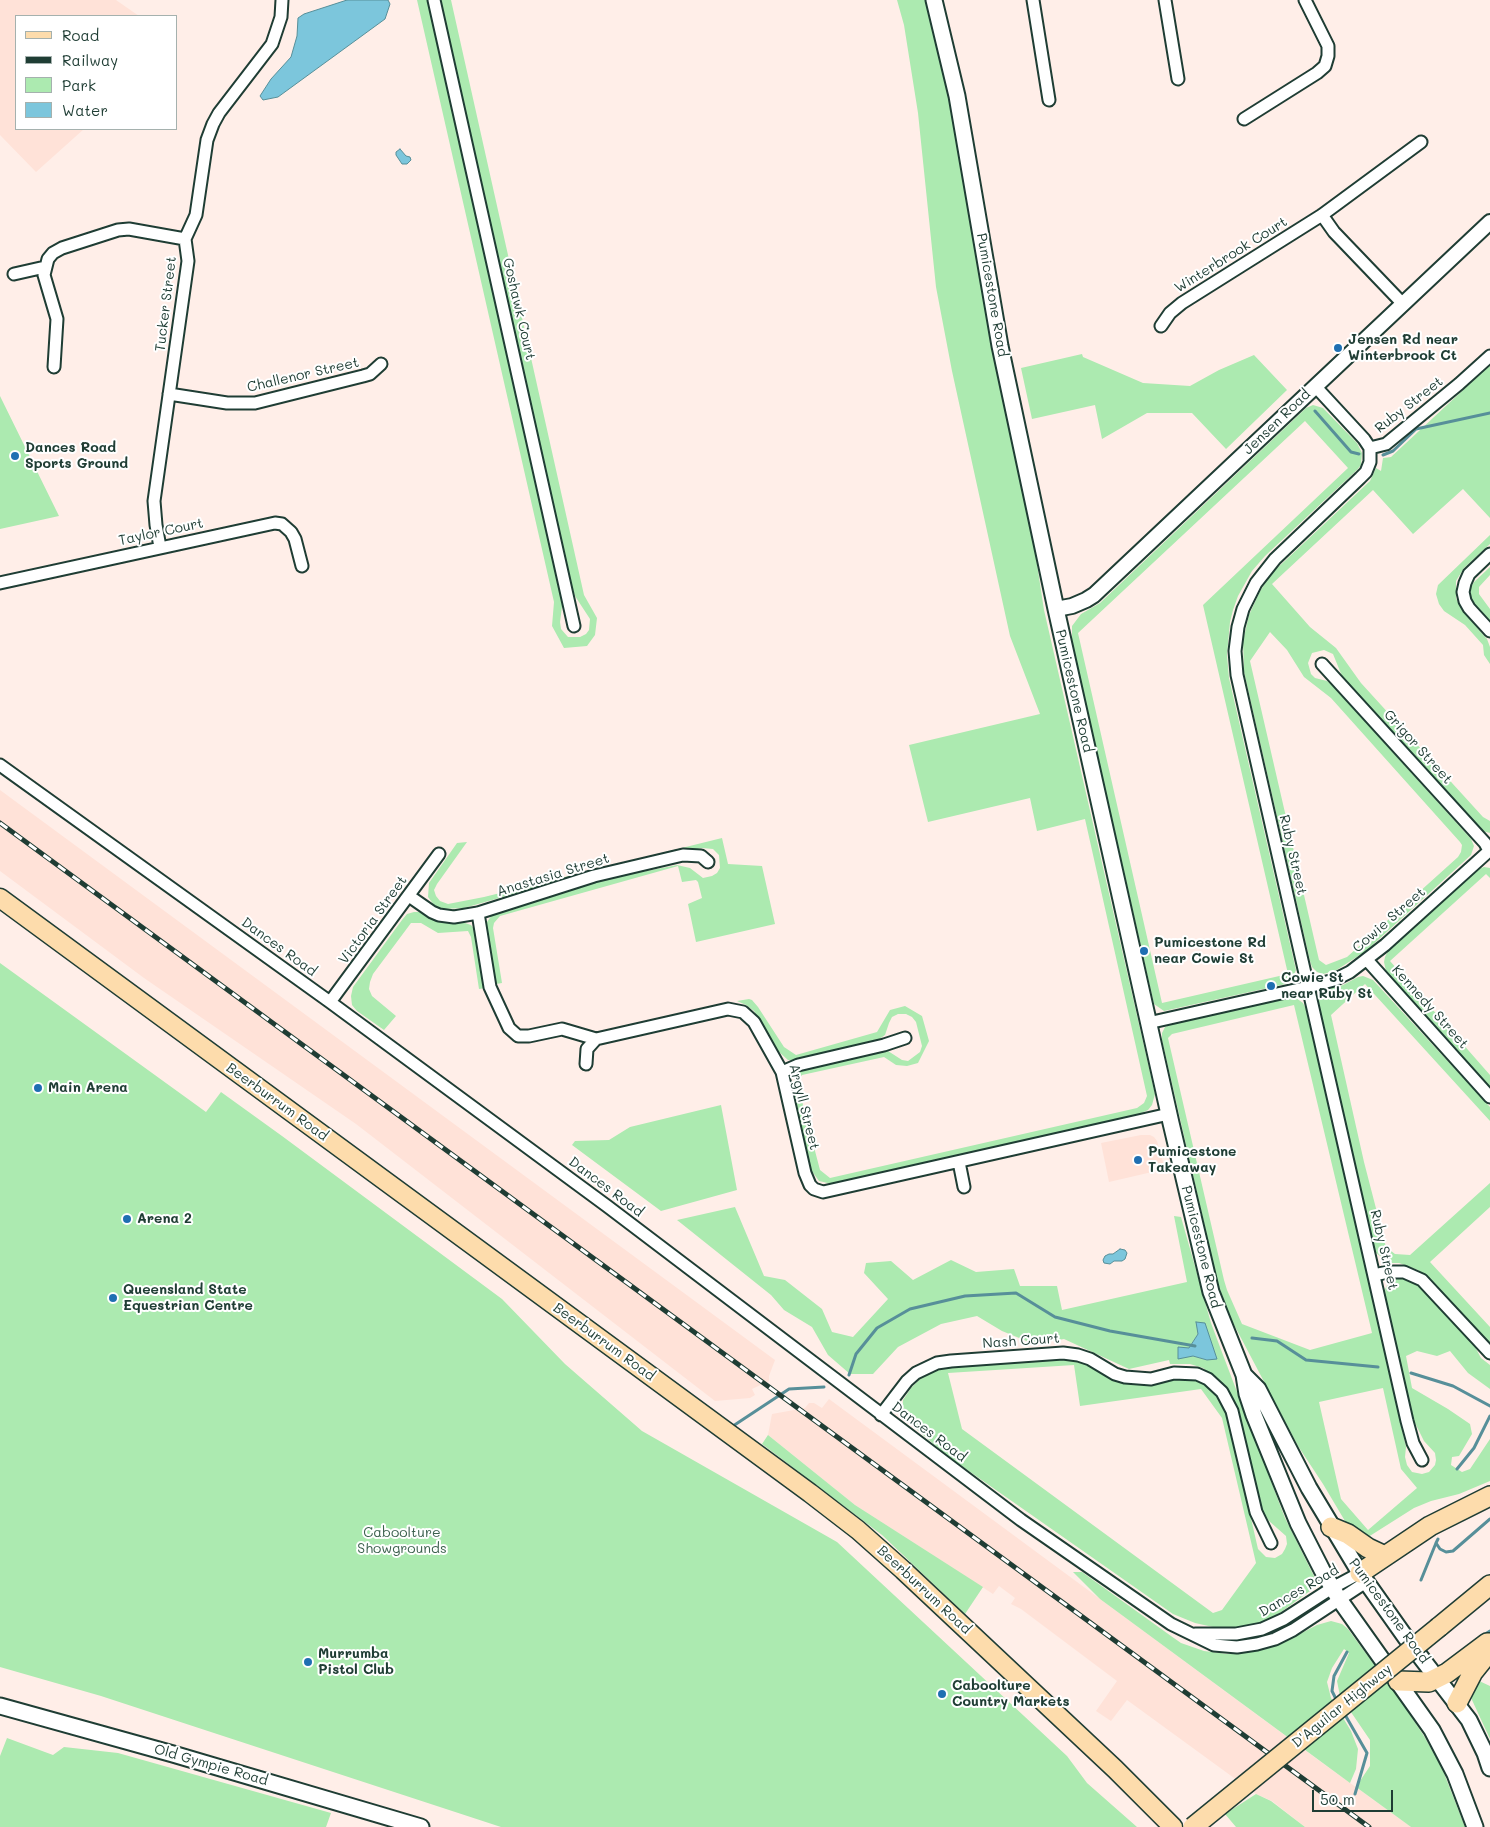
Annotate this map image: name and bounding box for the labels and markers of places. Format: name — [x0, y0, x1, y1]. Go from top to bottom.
place label: Jensen Rd near Winterbrook Ct — [1348, 332, 1458, 364]
marker: Jensen Rd near Winterbrook Ct — [1332, 342, 1344, 354]
place label: Dances Road Sports Ground — [25, 440, 128, 472]
marker: Dances Road Sports Ground — [9, 450, 21, 462]
place label: Pumicestone Rd near Cowie St — [1154, 935, 1266, 968]
marker: Pumicestone Rd near Cowie St — [1138, 945, 1150, 957]
place label: Cowie St near Ruby St — [1281, 970, 1373, 1002]
marker: Cowie St near Ruby St — [1265, 980, 1277, 992]
place label: Main Arena — [48, 1080, 128, 1096]
marker: Main Arena — [32, 1082, 44, 1094]
place label: Pumicestone Takeaway — [1148, 1144, 1236, 1176]
marker: Pumicestone Takeaway — [1132, 1154, 1144, 1166]
place label: Arena 2 — [137, 1211, 192, 1227]
marker: Arena 2 — [121, 1213, 133, 1225]
place label: Queensland State Equestrian Centre — [123, 1282, 253, 1314]
marker: Queensland State Equestrian Centre — [107, 1292, 119, 1304]
place label: Murrumba Pistol Club — [318, 1646, 394, 1678]
marker: Murrumba Pistol Club — [302, 1656, 314, 1668]
place label: Caboolture Country Markets — [952, 1678, 1069, 1710]
marker: Caboolture Country Markets — [936, 1688, 948, 1700]

